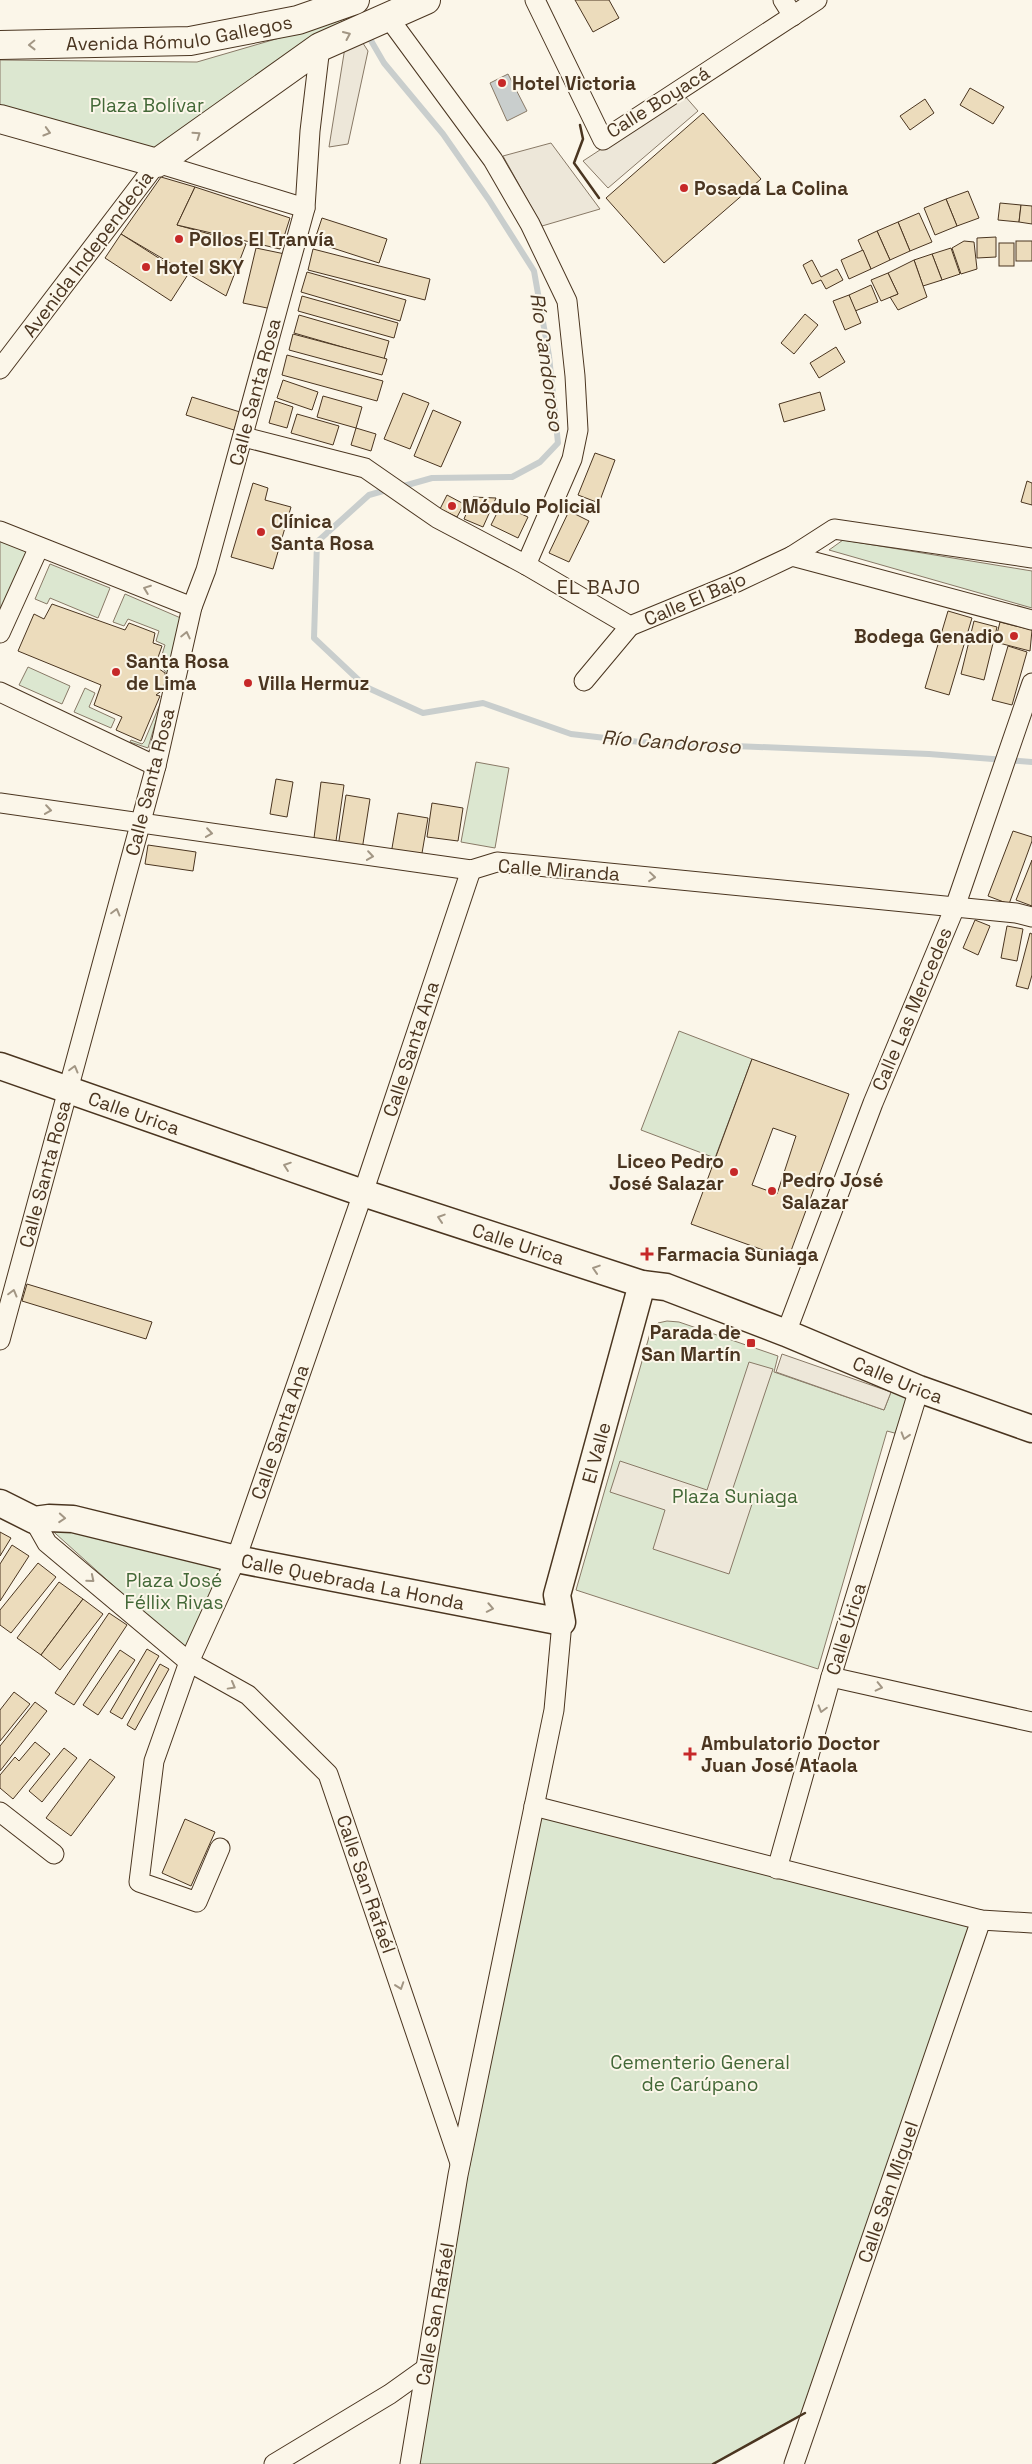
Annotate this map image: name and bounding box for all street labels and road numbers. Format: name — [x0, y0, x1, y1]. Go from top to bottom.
street label: Avenida Rómulo Gallegos — [66, 9, 294, 56]
street label: Calle Boyacá — [602, 60, 714, 144]
street label: Avenida Independecia — [17, 166, 159, 342]
street label: Calle Santa Rosa — [223, 315, 287, 468]
street label: Calle El Bajo — [640, 566, 750, 632]
street label: Calle Santa Rosa — [120, 705, 180, 859]
street label: Calle Miranda — [497, 853, 621, 887]
street label: Calle Las Mercedes — [866, 923, 958, 1095]
street label: Calle Santa Ana — [377, 978, 445, 1120]
street label: Calle Urica — [85, 1085, 183, 1140]
street label: Calle Santa Rosa — [13, 1097, 77, 1250]
street label: Calle Urica — [469, 1217, 568, 1270]
street label: Calle Urica — [849, 1350, 946, 1409]
street label: Calle Santa Ana — [245, 1361, 315, 1503]
street label: El Valle — [576, 1419, 616, 1486]
street label: Calle Quebrada La Honda — [239, 1548, 467, 1615]
street label: Calle Úrica — [820, 1580, 872, 1678]
street label: Calle San Rafaél — [331, 1811, 401, 1957]
street label: Calle San Miguel — [852, 2118, 924, 2266]
street label: Calle San Rafaél — [410, 2241, 460, 2387]

